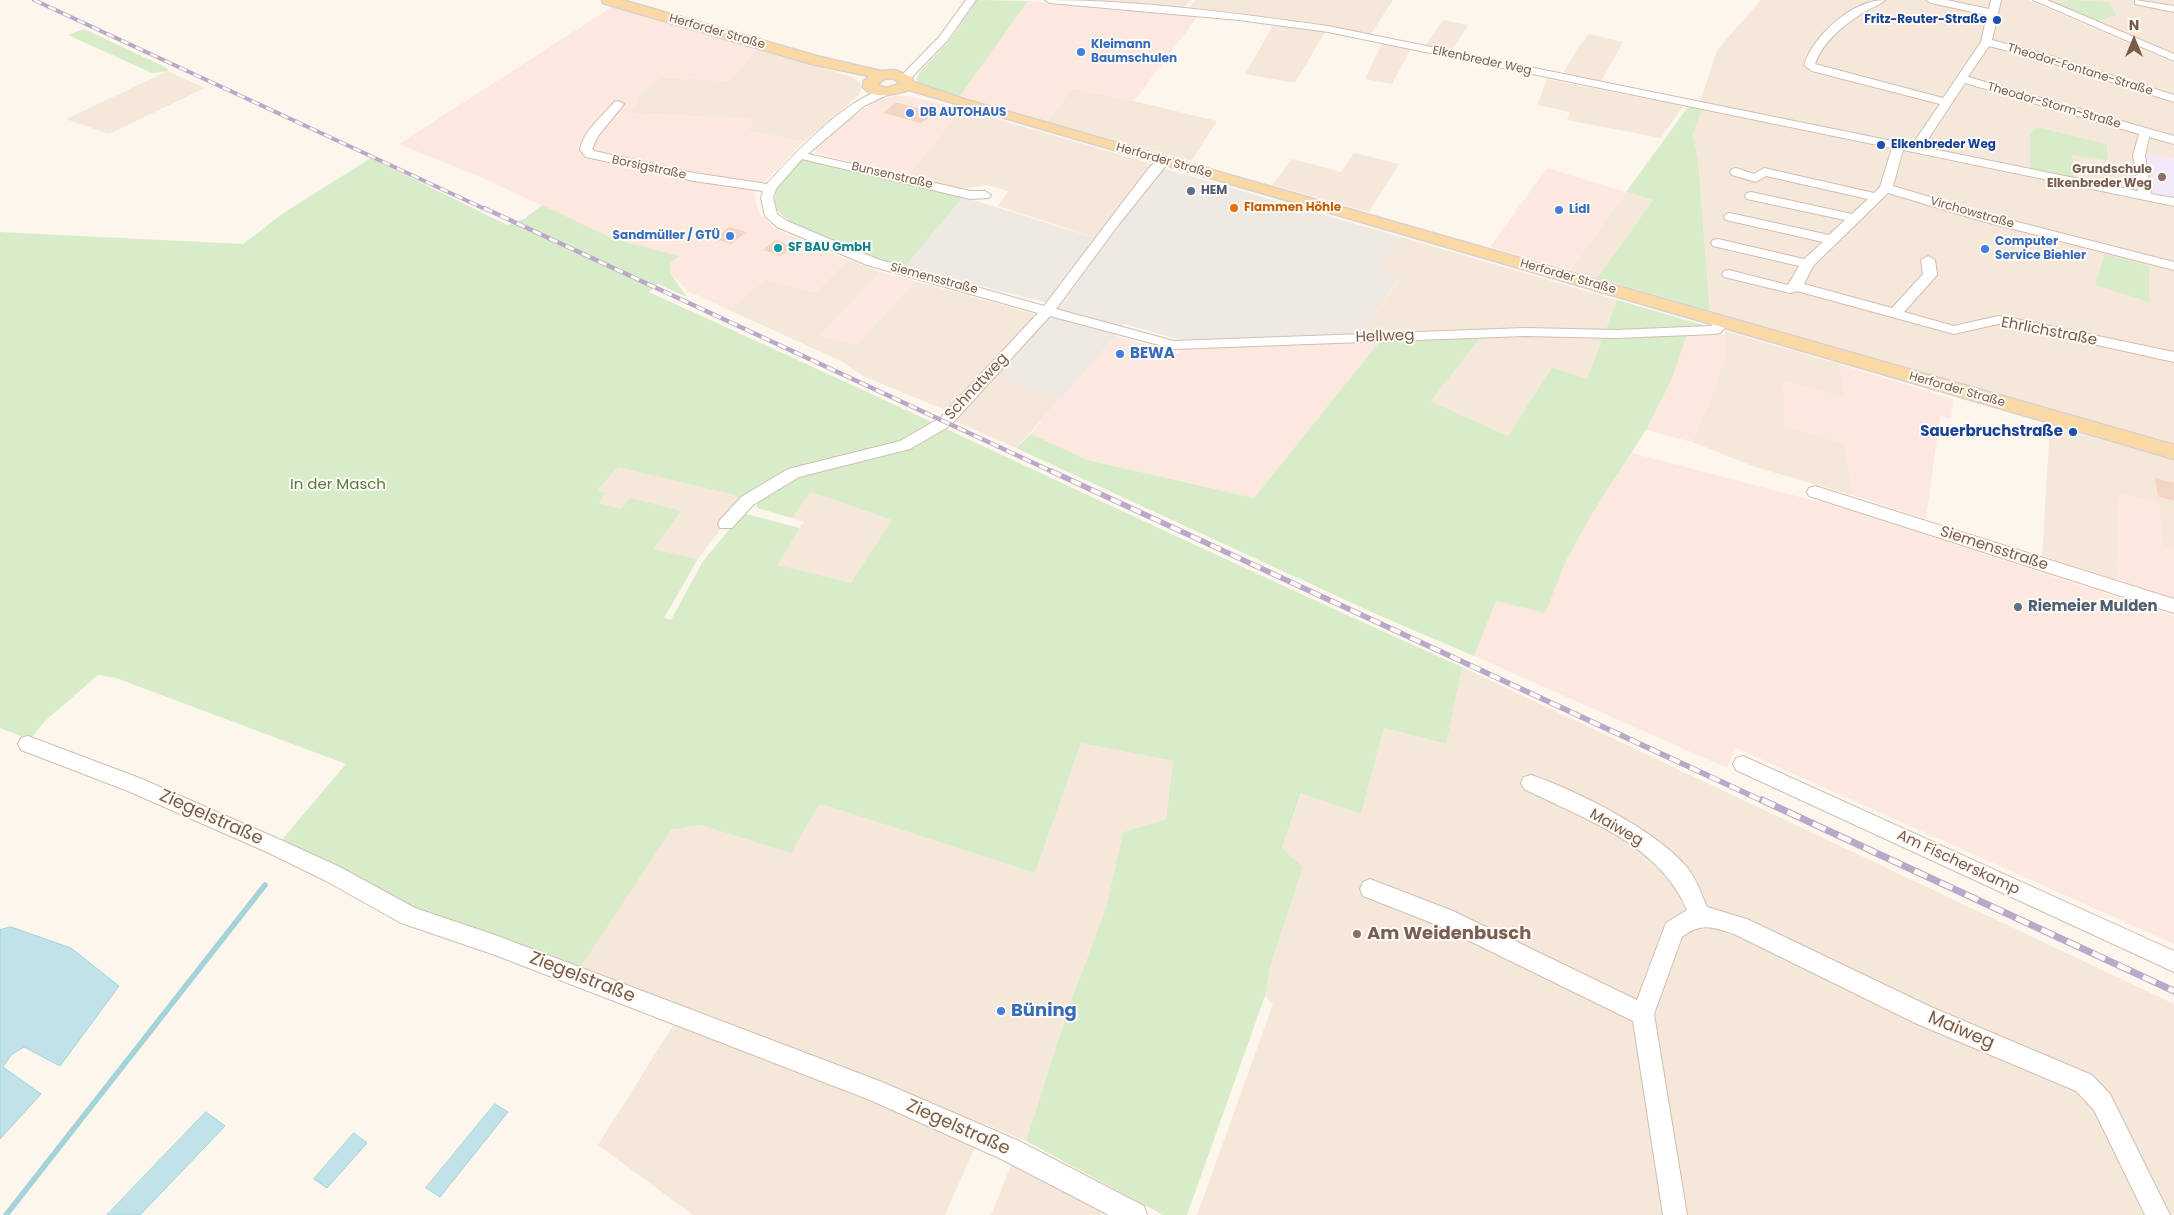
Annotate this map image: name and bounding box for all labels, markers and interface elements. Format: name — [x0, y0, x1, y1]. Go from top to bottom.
street label: Herforder Straße — [667, 11, 767, 53]
place label: Fritz-Reuter-Straße — [1864, 13, 1987, 27]
marker: Fritz-Reuter-Straße — [1991, 14, 2003, 26]
north arrow — [2109, 15, 2159, 65]
text: N — [2129, 15, 2139, 35]
place label: Kleimann Baumschulen — [1091, 38, 1177, 66]
street label: Theodor-Fontane-Straße — [2006, 41, 2154, 99]
street label: Elkenbreder Weg — [1431, 43, 1533, 79]
marker: Kleimann Baumschulen — [1075, 46, 1087, 58]
street label: Theodor-Storm-Straße — [1986, 80, 2122, 132]
place label: DB AUTOHAUS — [920, 106, 1006, 120]
marker: DB AUTOHAUS — [904, 107, 916, 119]
place label: Elkenbreder Weg — [1891, 138, 1996, 152]
marker: Elkenbreder Weg — [1875, 139, 1887, 151]
street label: Herforder Straße — [1114, 140, 1214, 182]
street label: Borsigstraße — [610, 153, 688, 183]
street label: Bunsenstraße — [850, 160, 934, 192]
place label: Grundschule Elkenbreder Weg — [2047, 163, 2152, 191]
marker: Grundschule Elkenbreder Weg — [2156, 171, 2168, 183]
place label: HEM — [1201, 184, 1227, 198]
marker: HEM — [1185, 185, 1197, 197]
street label: Virchowstraße — [1928, 194, 2016, 232]
place label: Flammen Höhle — [1244, 201, 1341, 215]
marker: Flammen Höhle — [1228, 202, 1240, 214]
place label: Lidl — [1569, 203, 1590, 217]
marker: Lidl — [1553, 204, 1565, 216]
place label: Sandmüller / GTÜ — [613, 229, 720, 243]
marker: Sandmüller / GTÜ — [724, 230, 736, 242]
place label: Computer Service Biehler — [1995, 235, 2086, 263]
place label: SF BAU GmbH — [788, 241, 871, 255]
marker: SF BAU GmbH — [772, 242, 784, 254]
marker: Computer Service Biehler — [1979, 243, 1991, 255]
street label: Herforder Straße — [1518, 256, 1618, 298]
street label: Siemensstraße — [889, 260, 979, 298]
street label: Ehrlichstraße — [1999, 314, 2099, 350]
street label: Hellweg — [1355, 327, 1415, 347]
place label: BEWA — [1130, 345, 1175, 363]
marker: BEWA — [1114, 348, 1126, 360]
street label: Schnatweg — [942, 350, 1012, 424]
street label: Herforder Straße — [1907, 369, 2007, 411]
place label: Sauerbruchstraße — [1920, 423, 2063, 441]
marker: Sauerbruchstraße — [2067, 426, 2079, 438]
park label: In der Masch — [290, 476, 386, 494]
street label: Siemensstraße — [1938, 523, 2050, 575]
place label: Riemeier Mulden — [2028, 598, 2158, 616]
marker: Riemeier Mulden — [2012, 601, 2024, 613]
street label: Ziegelstraße — [156, 785, 266, 851]
street label: Maiweg — [1586, 806, 1646, 850]
street label: Am Fischerskamp — [1894, 827, 2022, 899]
place label: Am Weidenbusch — [1367, 923, 1531, 945]
marker: Am Weidenbusch — [1351, 928, 1363, 940]
street label: Ziegelstraße — [526, 948, 638, 1008]
place label: Büning — [1011, 1000, 1077, 1022]
marker: Büning — [995, 1005, 1007, 1017]
street label: Maiweg — [1924, 1007, 1998, 1055]
street label: Ziegelstraße — [903, 1095, 1013, 1161]

